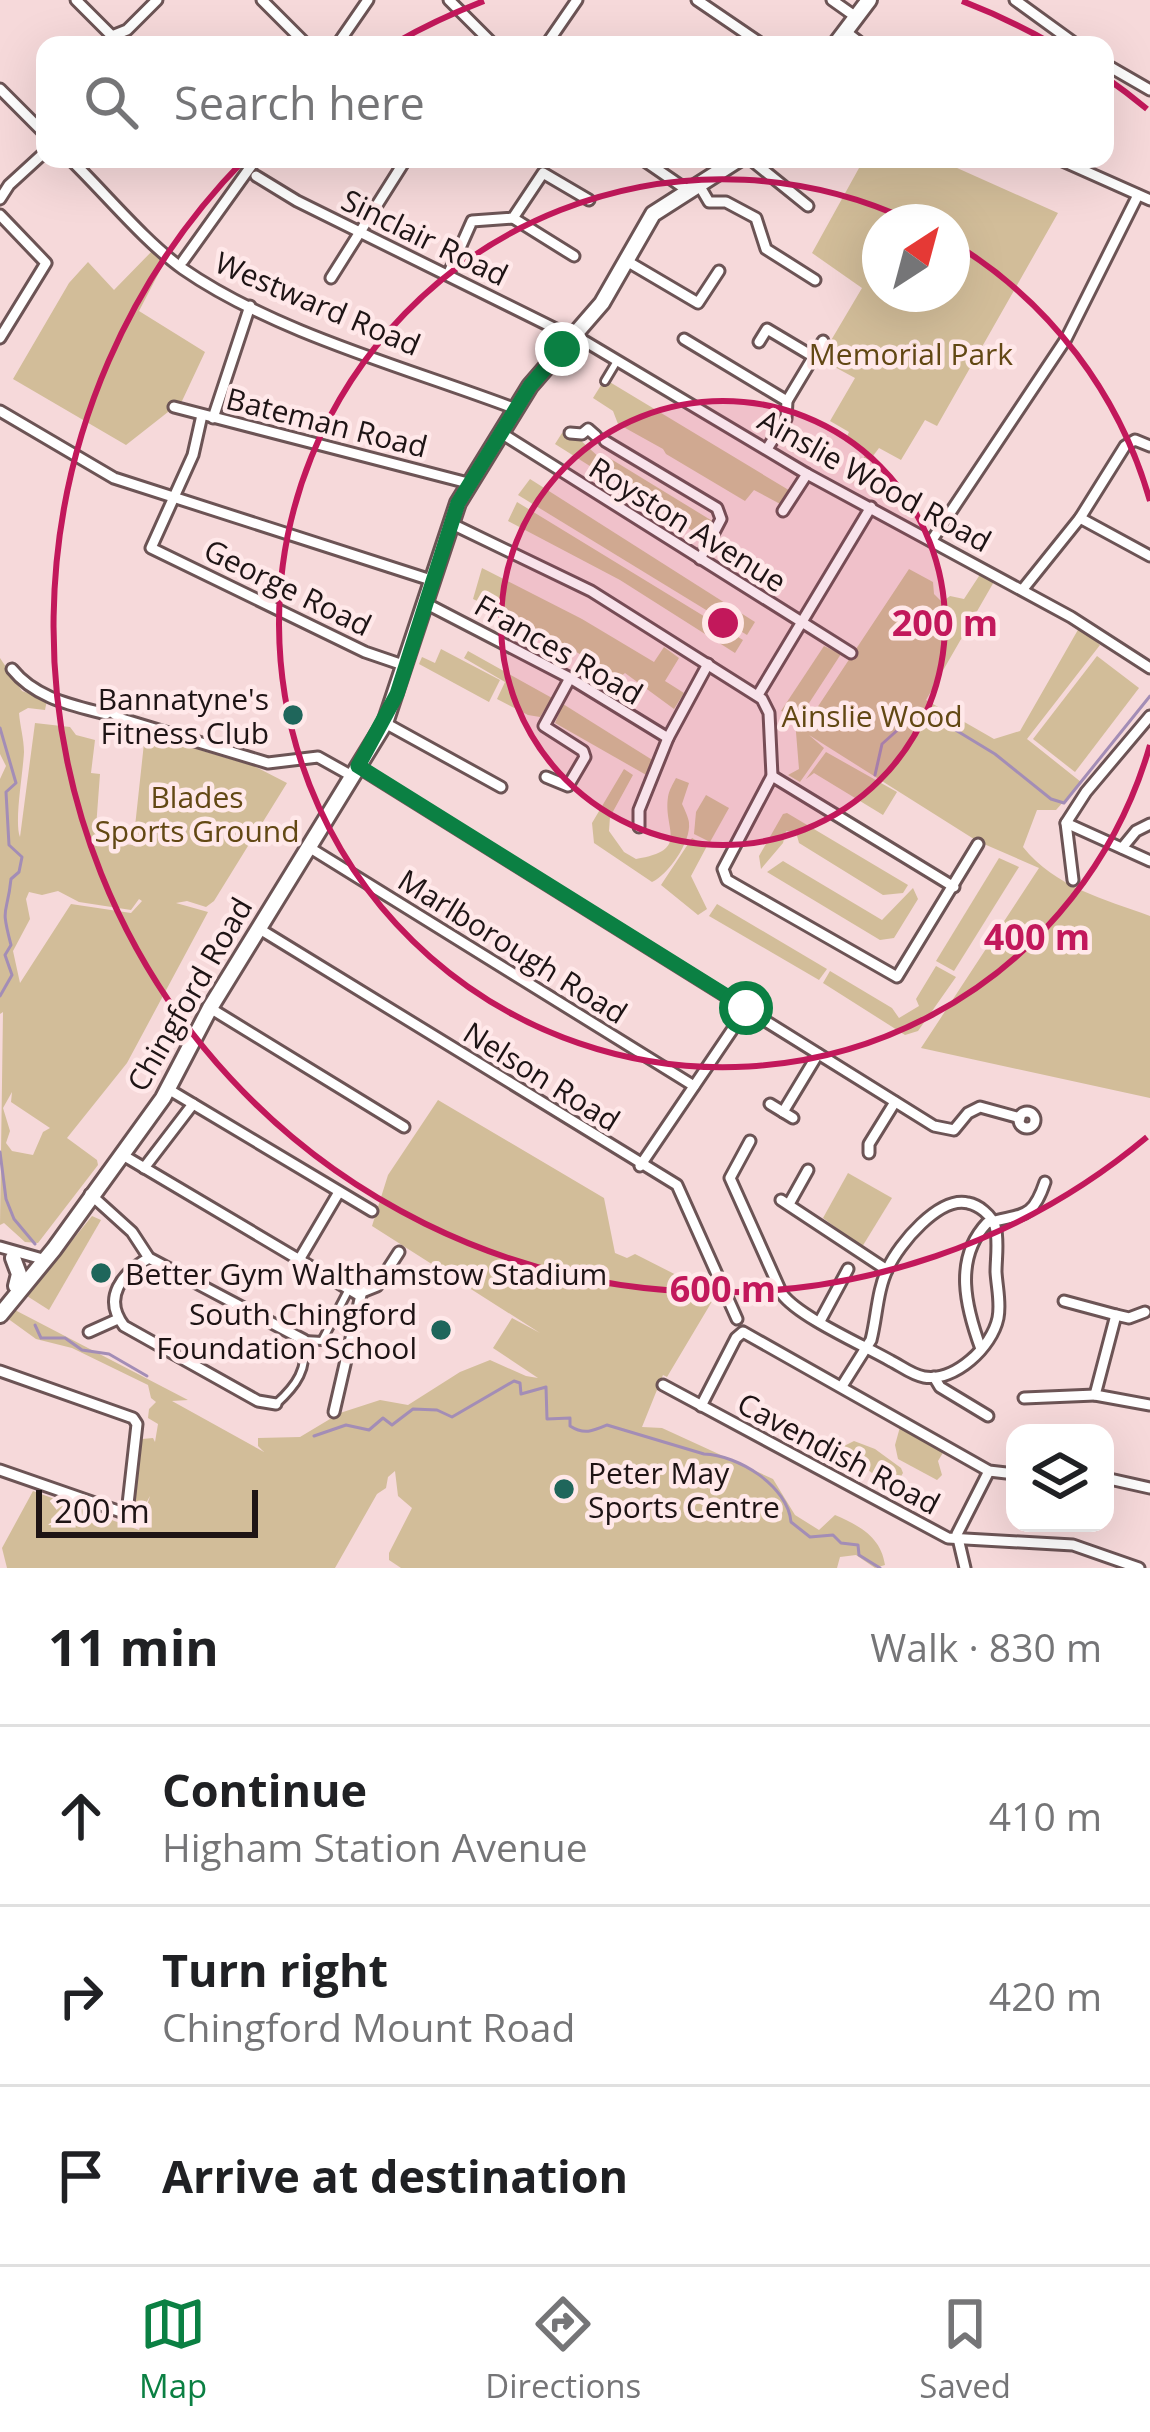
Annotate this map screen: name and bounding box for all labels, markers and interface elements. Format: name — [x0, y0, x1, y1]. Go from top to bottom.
search box — [36, 36, 1114, 168]
icon: search — [78, 69, 144, 135]
text: Search here — [174, 72, 425, 133]
street label: Sinclair Road — [335, 179, 515, 295]
north arrow — [862, 204, 970, 312]
street label: Westward Road — [209, 241, 427, 365]
route end — [535, 322, 589, 376]
park label: Memorial Park — [809, 333, 1013, 374]
street label: Bateman Road — [222, 377, 432, 467]
street label: Ainslie Wood Road — [751, 399, 999, 561]
street label: Royston Avenue — [582, 447, 794, 601]
street label: George Road — [197, 529, 379, 645]
street label: Frances Road — [467, 584, 651, 714]
text: 200 m — [892, 598, 998, 647]
centre of rings — [702, 602, 744, 644]
place label: Bannatyne's Fitness Club — [98, 678, 269, 753]
park label: Ainslie Wood — [781, 695, 963, 736]
marker: Bannatyne's Fitness Club — [280, 702, 306, 728]
park label: Blades Sports Ground — [94, 776, 300, 851]
street label: Marlborough Road — [391, 859, 635, 1033]
street label: Chingford Road — [117, 889, 261, 1099]
text: 400 m — [984, 912, 1090, 961]
route start — [719, 981, 773, 1035]
street label: Nelson Road — [456, 1012, 628, 1140]
place label: Better Gym Walthamstow Stadium — [125, 1253, 607, 1294]
marker: Better Gym Walthamstow Stadium — [88, 1260, 114, 1286]
text: 600 m — [670, 1264, 776, 1313]
place label: South Chingford Foundation School — [156, 1293, 417, 1368]
marker: South Chingford Foundation School — [428, 1317, 454, 1343]
street label: Cavendish Road — [731, 1382, 947, 1524]
map controls — [1006, 1424, 1114, 1532]
button: layers — [1006, 1424, 1114, 1532]
place label: Peter May Sports Centre — [588, 1452, 780, 1527]
marker: Peter May Sports Centre — [551, 1476, 577, 1502]
scale bar — [36, 1484, 258, 1537]
text: 200 m — [54, 1488, 150, 1533]
text: 11 min — [48, 1611, 219, 1681]
text: Walk · 830 m — [870, 1620, 1102, 1673]
text: Continue — [162, 1759, 367, 1820]
icon: ahead — [48, 1783, 114, 1849]
text: 410 m — [989, 1789, 1102, 1842]
text: Higham Station Avenue — [162, 1820, 588, 1873]
text: Turn right — [162, 1939, 388, 2000]
icon: right — [48, 1963, 114, 2029]
text: 420 m — [989, 1969, 1102, 2022]
text: Chingford Mount Road — [162, 2000, 575, 2053]
icon: arrive — [48, 2143, 114, 2209]
text: Arrive at destination — [162, 2145, 628, 2206]
tab: Map — [139, 2291, 207, 2408]
tab: Directions — [485, 2291, 641, 2408]
tab: Saved — [919, 2291, 1011, 2408]

